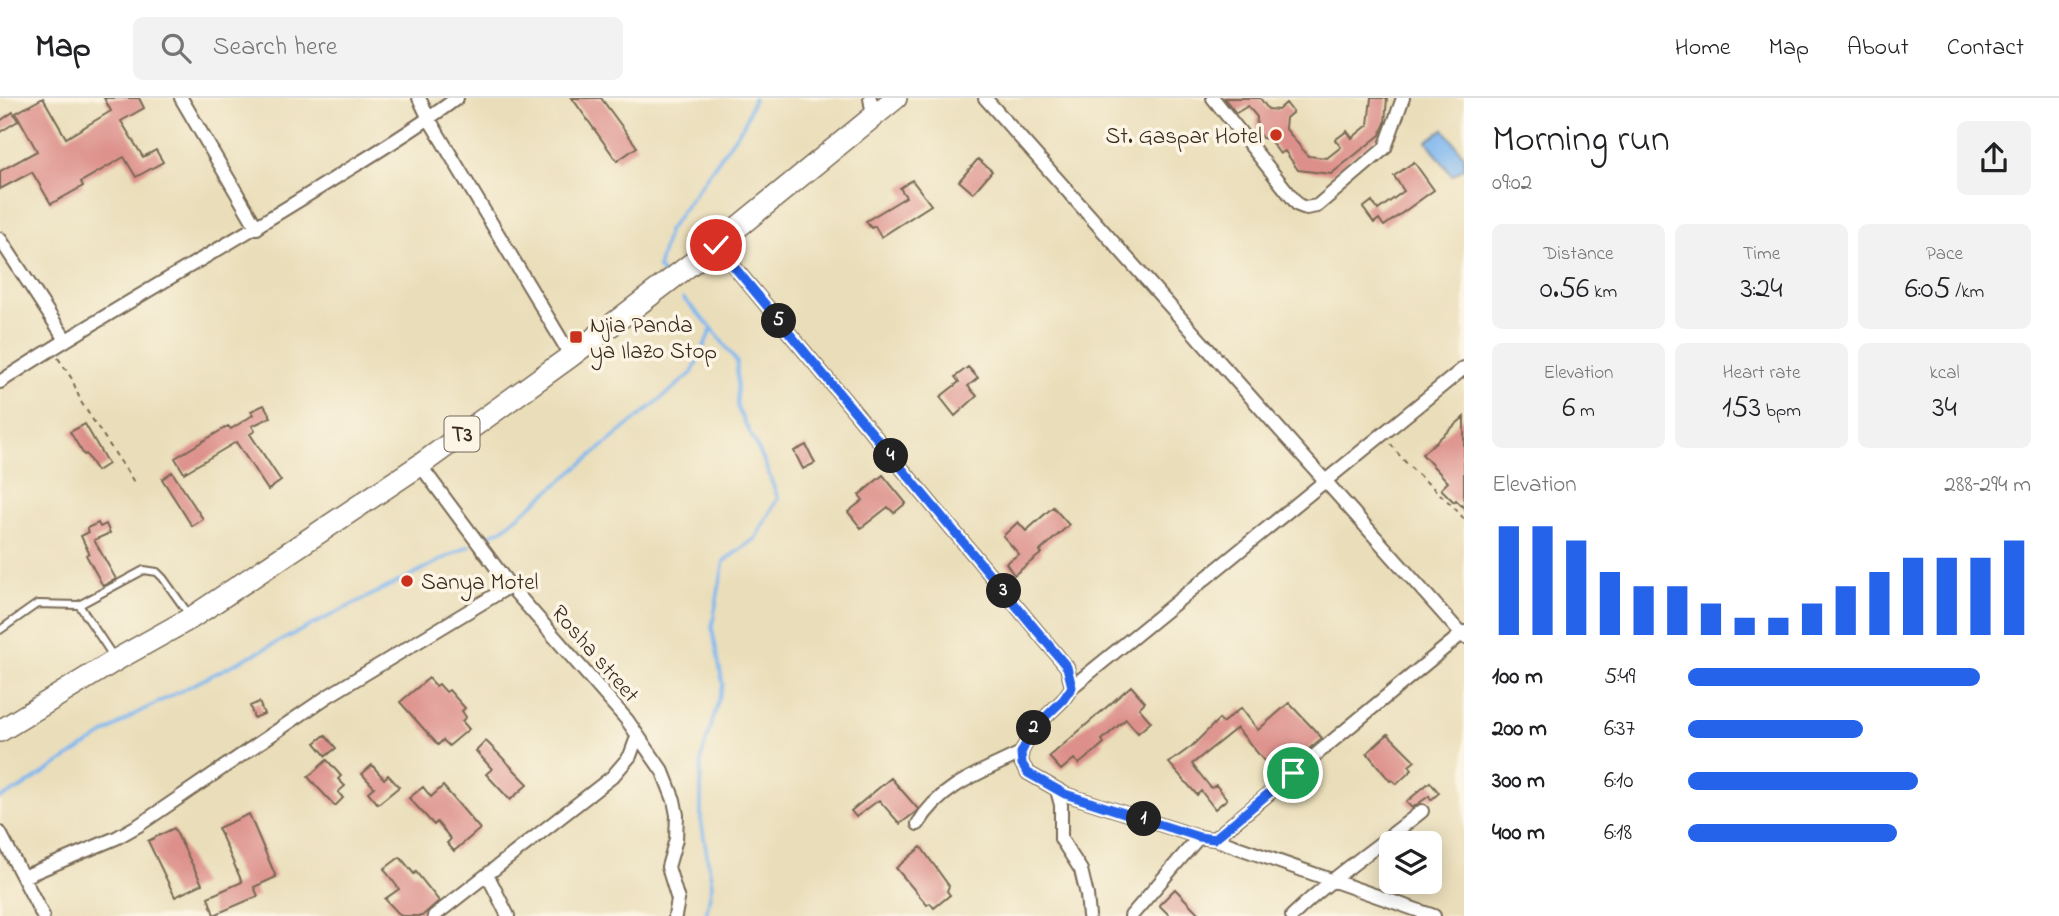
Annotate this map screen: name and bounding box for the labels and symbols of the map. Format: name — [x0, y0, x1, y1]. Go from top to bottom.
place label: St. Gaspar Hotel — [1105, 121, 1262, 154]
marker: St. Gaspar Hotel — [1268, 127, 1284, 143]
pin — [686, 215, 746, 275]
pin: 5 — [762, 304, 796, 339]
place label: Njia Panda ya Ilazo Stop — [590, 310, 717, 371]
marker: Njia Panda ya Ilazo Stop — [568, 329, 584, 345]
road number: T3 — [444, 416, 480, 452]
pin: 4 — [874, 438, 908, 474]
place label: Sanya Motel — [421, 567, 538, 602]
marker: Sanya Motel — [399, 573, 415, 589]
pin: 3 — [986, 574, 1021, 608]
street label: Rosha street — [542, 598, 646, 711]
pin: 2 — [1016, 710, 1052, 746]
pin — [1263, 743, 1323, 803]
pin: 1 — [1126, 802, 1162, 836]

